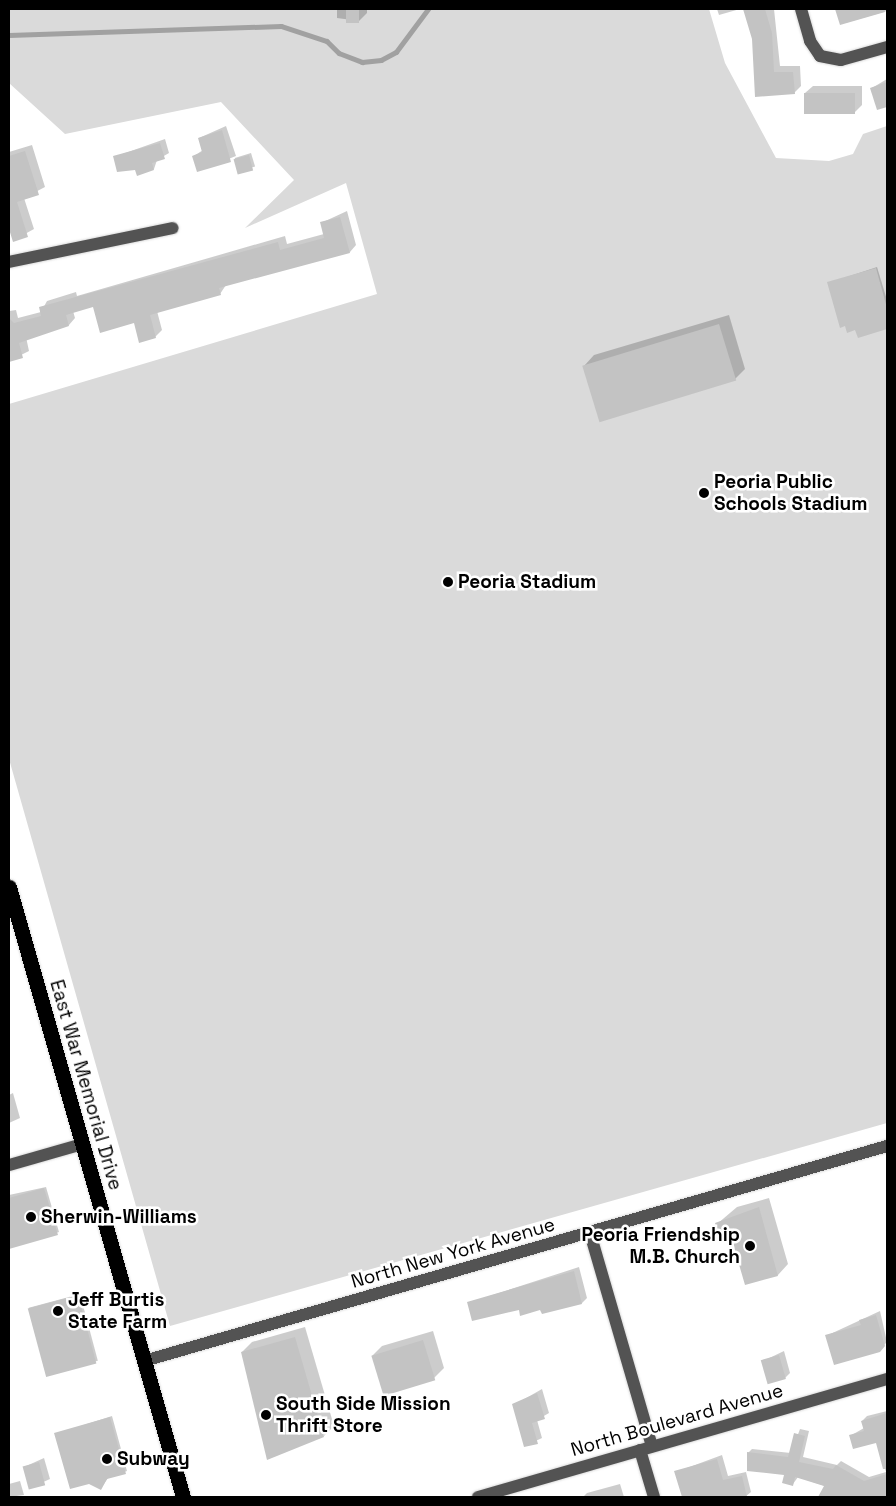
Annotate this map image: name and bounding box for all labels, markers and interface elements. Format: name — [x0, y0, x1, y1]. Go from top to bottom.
place label: Peoria Public Schools Stadium — [714, 471, 868, 515]
marker: Peoria Public Schools Stadium — [698, 487, 710, 499]
place label: Peoria Stadium — [458, 571, 596, 593]
marker: Peoria Stadium — [442, 576, 454, 588]
street label: East War Memorial Drive — [45, 977, 127, 1193]
place label: Sherwin-Williams — [41, 1206, 197, 1228]
marker: Sherwin-Williams — [25, 1211, 37, 1223]
street label: North New York Avenue — [348, 1213, 558, 1293]
place label: Peoria Friendship M.B. Church — [581, 1224, 740, 1268]
marker: Peoria Friendship M.B. Church — [744, 1240, 756, 1252]
place label: Jeff Burtis State Farm — [68, 1289, 167, 1333]
marker: Jeff Burtis State Farm — [52, 1305, 64, 1317]
street label: North Boulevard Avenue — [568, 1379, 786, 1461]
place label: South Side Mission Thrift Store — [276, 1393, 451, 1437]
marker: South Side Mission Thrift Store — [260, 1409, 272, 1421]
place label: Subway — [117, 1448, 190, 1470]
marker: Subway — [101, 1453, 113, 1465]

